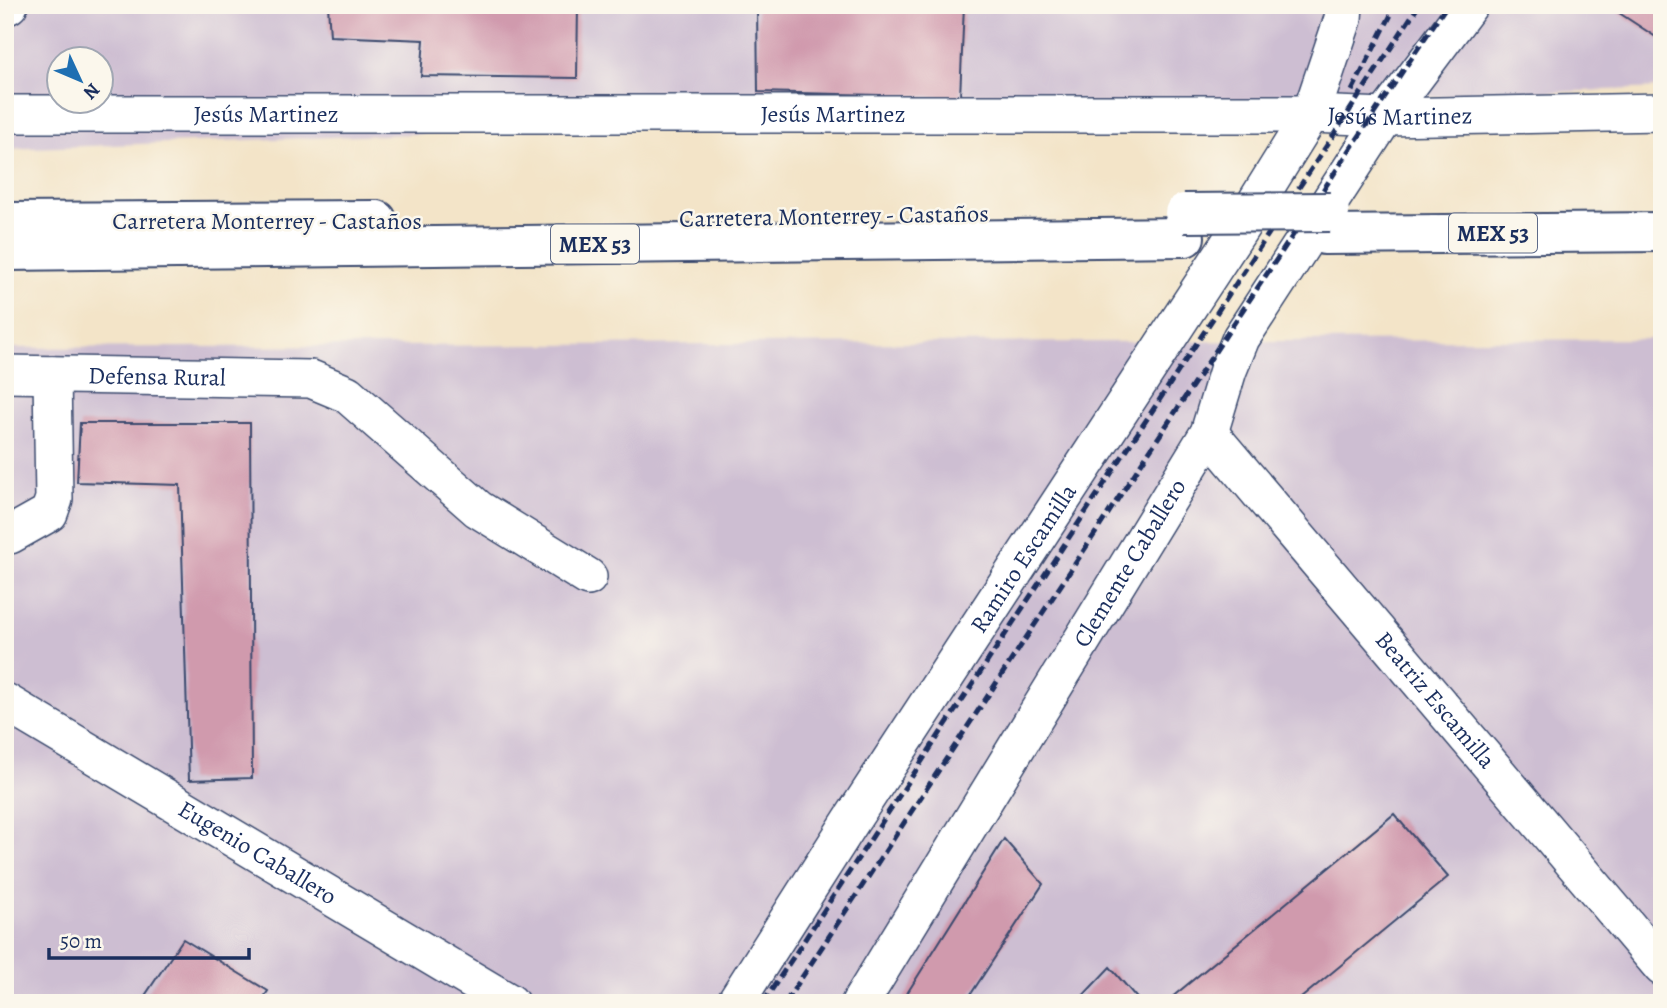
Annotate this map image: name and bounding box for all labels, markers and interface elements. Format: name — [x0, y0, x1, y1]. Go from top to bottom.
north arrow — [46, 46, 116, 116]
text: N — [77, 77, 106, 105]
street label: Jesús Martinez — [194, 98, 338, 130]
street label: Jesús Martinez — [761, 98, 905, 130]
street label: Jesús Martinez — [1327, 99, 1473, 133]
street label: Carretera Monterrey - Castaños — [679, 197, 989, 235]
street label: Carretera Monterrey - Castaños — [112, 205, 422, 237]
road number: MEX 53 — [1449, 214, 1537, 252]
road number: MEX 53 — [551, 224, 639, 264]
street label: Defensa Rural — [88, 359, 226, 394]
street label: Clemente Caballero — [1066, 473, 1193, 653]
street label: Ramiro Escamilla — [963, 477, 1084, 639]
street label: Beatriz Escamilla — [1368, 625, 1503, 776]
street label: Eugenio Caballero — [172, 793, 343, 912]
scale bar — [49, 917, 248, 961]
text: 50 m — [60, 927, 102, 955]

